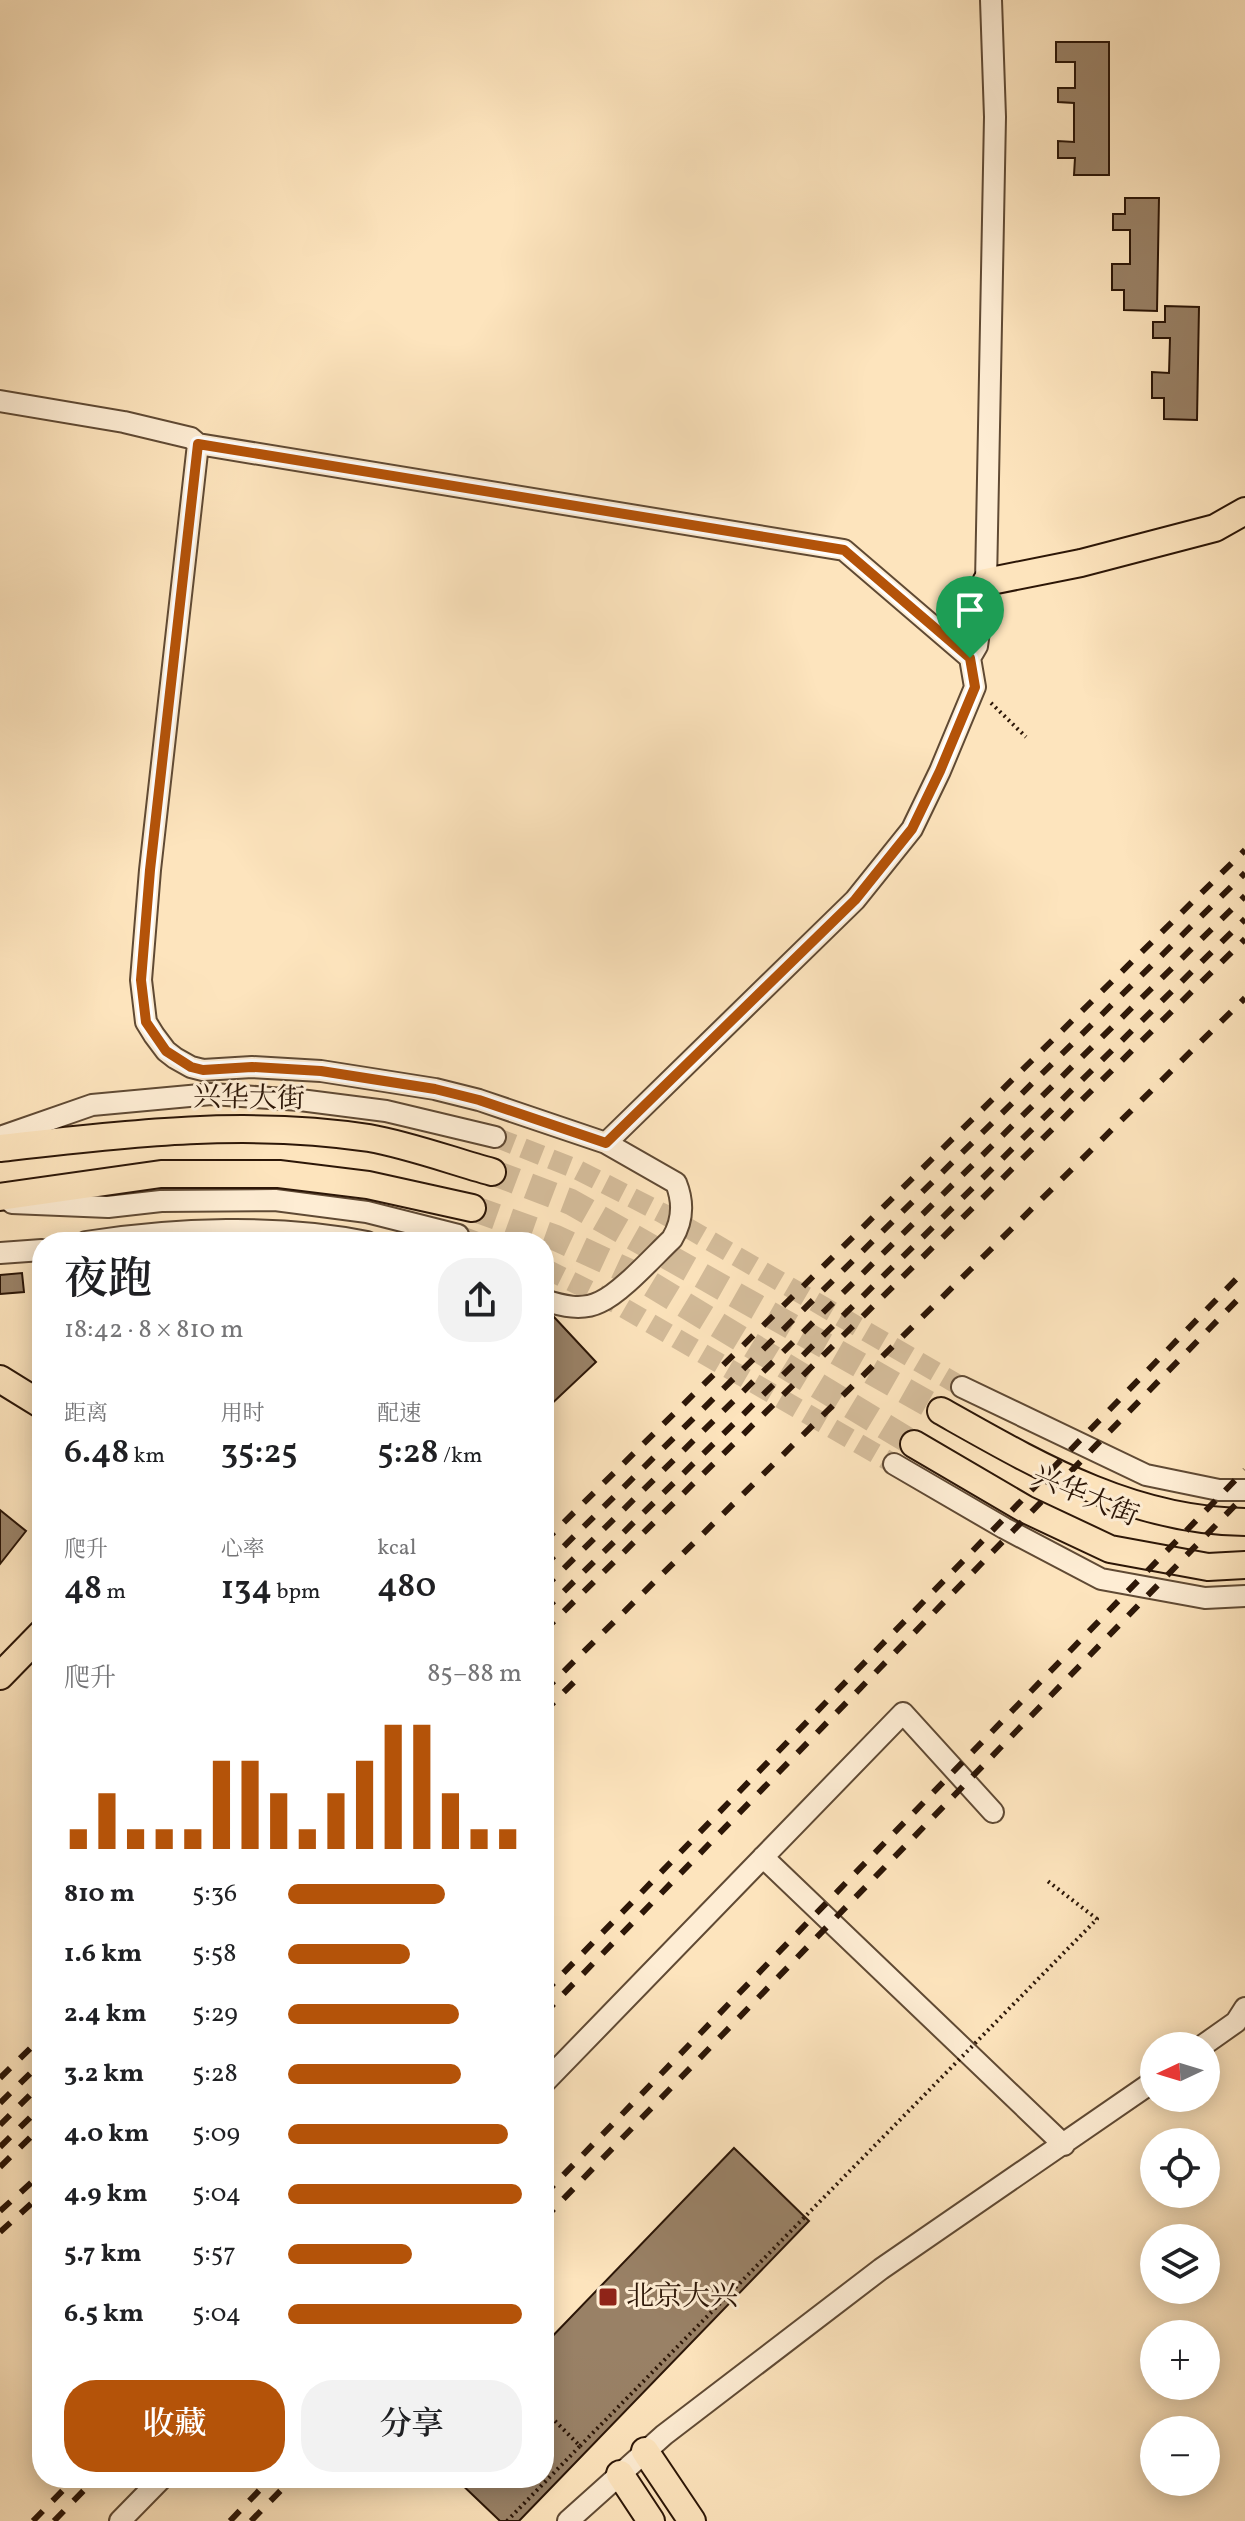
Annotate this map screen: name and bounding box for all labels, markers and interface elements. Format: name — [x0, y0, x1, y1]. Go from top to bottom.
pin — [936, 576, 1004, 658]
icon: arrive — [948, 588, 992, 632]
street label: 兴华大街 — [193, 1079, 305, 1119]
text: 夜跑 — [64, 1251, 152, 1312]
button: share — [438, 1258, 522, 1342]
text: 18:42 · 8 × 810 m — [64, 1312, 243, 1348]
text: 距离 — [64, 1399, 108, 1430]
text: 用时 — [221, 1399, 265, 1430]
text: 配速 — [377, 1399, 421, 1430]
text: 6.48 — [64, 1430, 129, 1477]
text: 35:25 — [221, 1430, 298, 1477]
text: 5:28 — [377, 1430, 439, 1477]
text: km — [129, 1441, 165, 1472]
text: /km — [439, 1441, 483, 1472]
street label: 兴华大街 — [1026, 1457, 1144, 1537]
text: kcal — [377, 1533, 416, 1564]
text: 爬升 — [64, 1535, 108, 1566]
text: 心率 — [221, 1535, 265, 1566]
text: 480 — [377, 1564, 436, 1611]
text: 48 — [64, 1566, 102, 1613]
text: 134 — [221, 1566, 272, 1613]
text: m — [102, 1577, 126, 1608]
text: bpm — [272, 1577, 321, 1608]
text: 85–88 m — [427, 1656, 522, 1692]
text: 爬升 — [64, 1661, 116, 1697]
text: 810 m — [64, 1876, 135, 1912]
text: 5:36 — [192, 1876, 237, 1912]
text: 1.6 km — [64, 1936, 142, 1972]
text: 5:58 — [192, 1936, 236, 1972]
text: 2.4 km — [64, 1996, 147, 2032]
text: 5:29 — [192, 1996, 238, 2032]
north arrow — [1140, 2032, 1220, 2112]
map controls — [1140, 2032, 1220, 2496]
text: 3.2 km — [64, 2056, 144, 2092]
text: 5:28 — [192, 2056, 238, 2092]
text: 4.0 km — [64, 2116, 149, 2152]
text: 5:09 — [192, 2116, 240, 2152]
button: locate — [1140, 2128, 1220, 2208]
text: 4.9 km — [64, 2176, 148, 2212]
text: 5:04 — [192, 2176, 241, 2212]
button: layers — [1140, 2224, 1220, 2304]
text: 5.7 km — [64, 2236, 142, 2272]
text: 5:57 — [192, 2236, 236, 2272]
place label: 北京大兴 — [626, 2278, 738, 2317]
marker: 北京大兴 — [597, 2286, 619, 2308]
text: 6.5 km — [64, 2296, 144, 2332]
text: 5:04 — [192, 2296, 241, 2332]
button: + — [1140, 2320, 1220, 2400]
button: 收藏 — [64, 2380, 285, 2472]
button: 分享 — [301, 2380, 522, 2472]
button: − — [1140, 2416, 1220, 2496]

